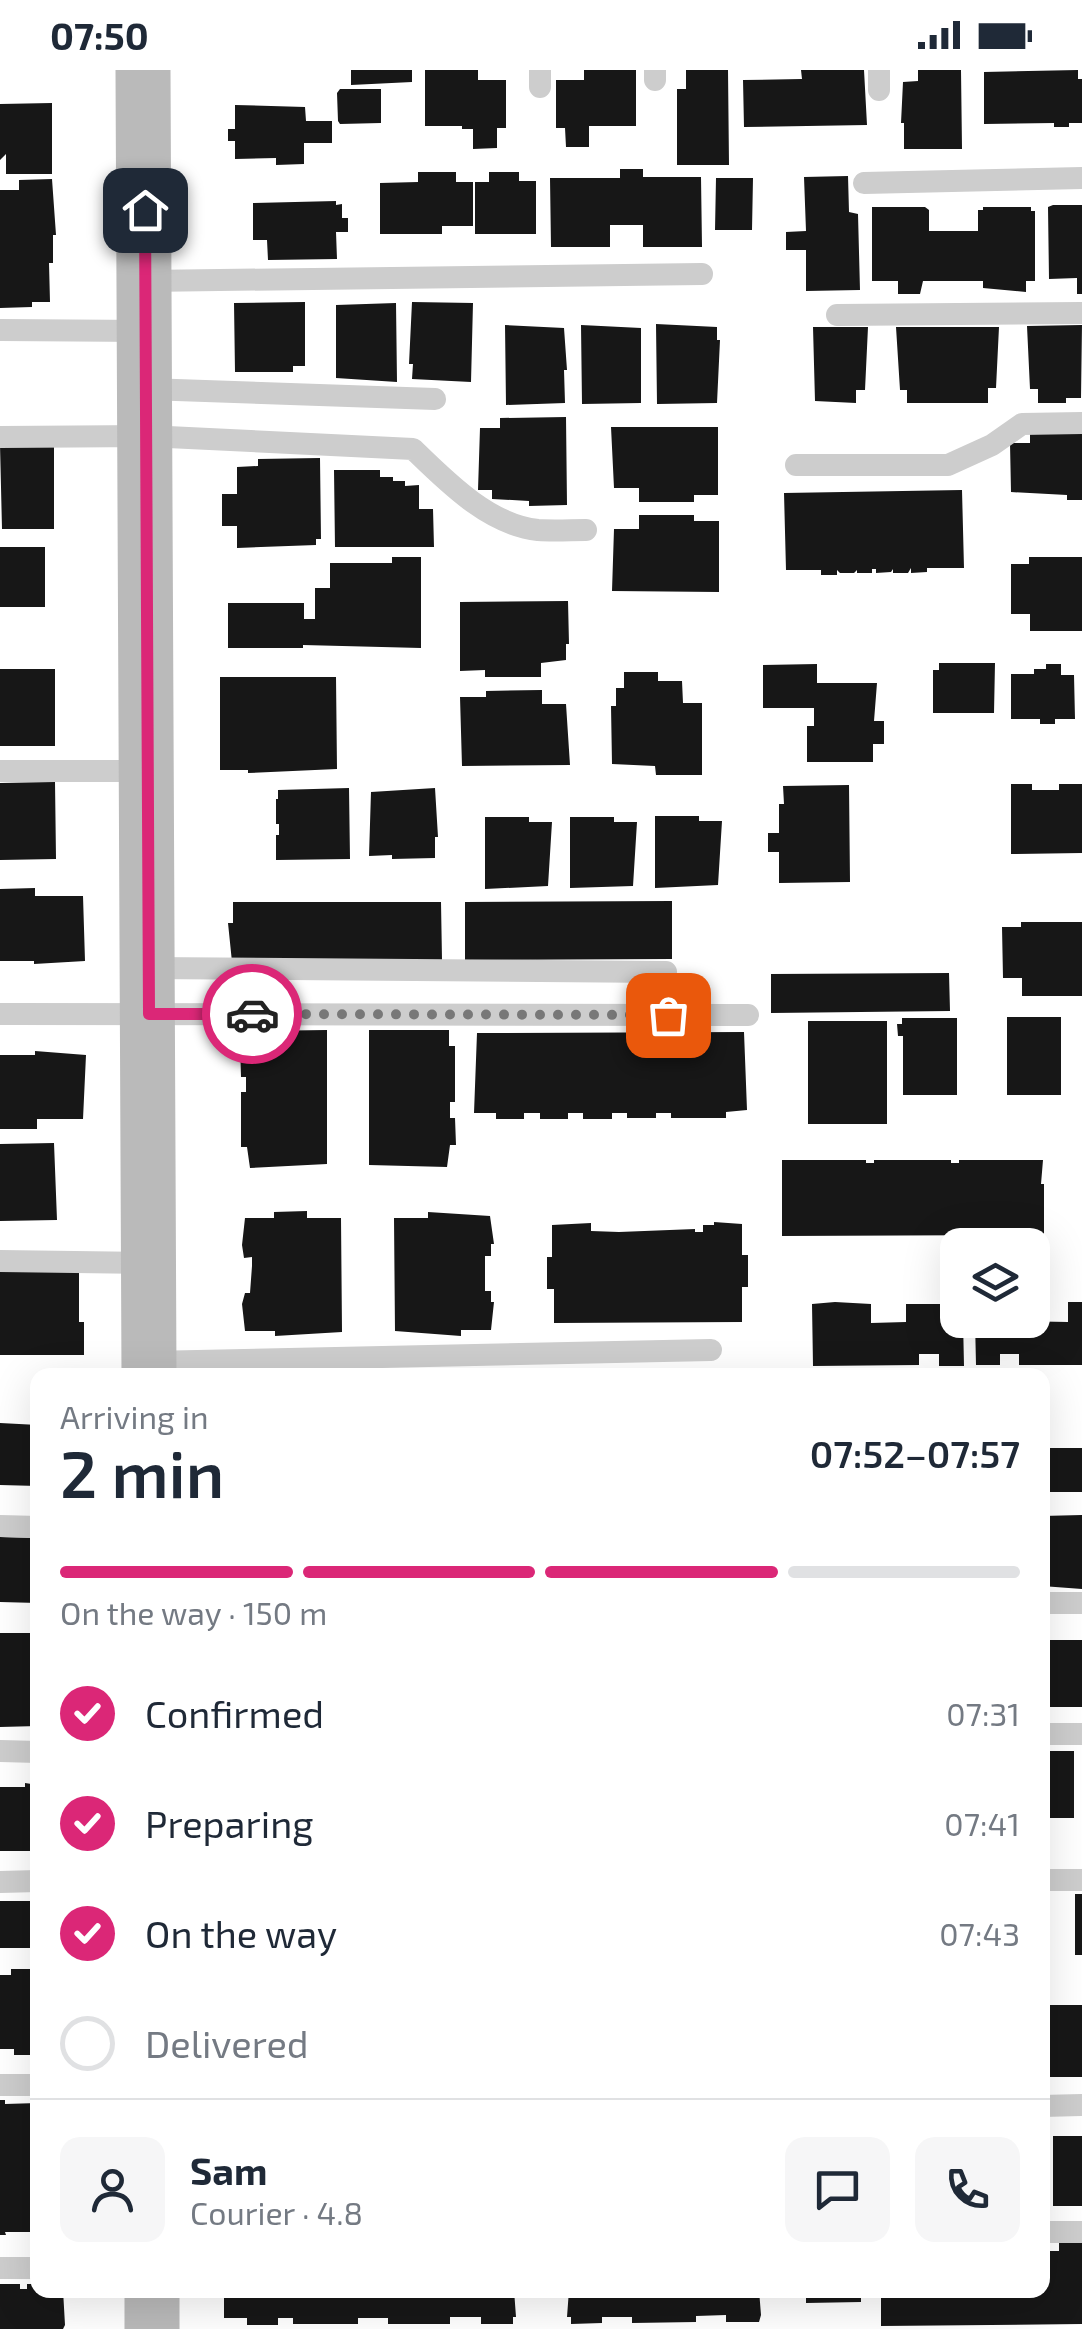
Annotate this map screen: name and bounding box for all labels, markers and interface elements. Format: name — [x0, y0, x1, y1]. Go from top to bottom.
text: 07:50 — [50, 12, 149, 58]
pin — [103, 168, 188, 253]
icon: home — [118, 183, 173, 238]
courier — [202, 964, 302, 1064]
pin — [626, 973, 711, 1058]
icon: car — [225, 987, 280, 1042]
icon: bag — [641, 988, 696, 1043]
map controls — [940, 1228, 1050, 1338]
button: layers — [940, 1228, 1050, 1338]
text: Arriving in — [60, 1397, 209, 1435]
text: 07:52–07:57 — [810, 1430, 1020, 1476]
text: 2 min — [60, 1433, 224, 1511]
text: On the way · 150 m — [60, 1593, 327, 1631]
icon: check — [60, 1686, 115, 1741]
text: Confirmed — [145, 1690, 324, 1736]
text: 07:31 — [946, 1694, 1020, 1732]
icon: check — [60, 1796, 115, 1851]
text: Preparing — [145, 1800, 313, 1846]
text: 07:41 — [944, 1804, 1020, 1842]
icon: check — [60, 1906, 115, 1961]
text: On the way — [145, 1910, 337, 1956]
text: 07:43 — [939, 1914, 1020, 1952]
text: Delivered — [145, 2020, 309, 2066]
button: person — [60, 2137, 165, 2242]
button: chat — [785, 2137, 890, 2242]
button: phone — [915, 2137, 1020, 2242]
text: Sam — [190, 2147, 267, 2193]
text: Courier · 4.8 — [190, 2193, 363, 2231]

